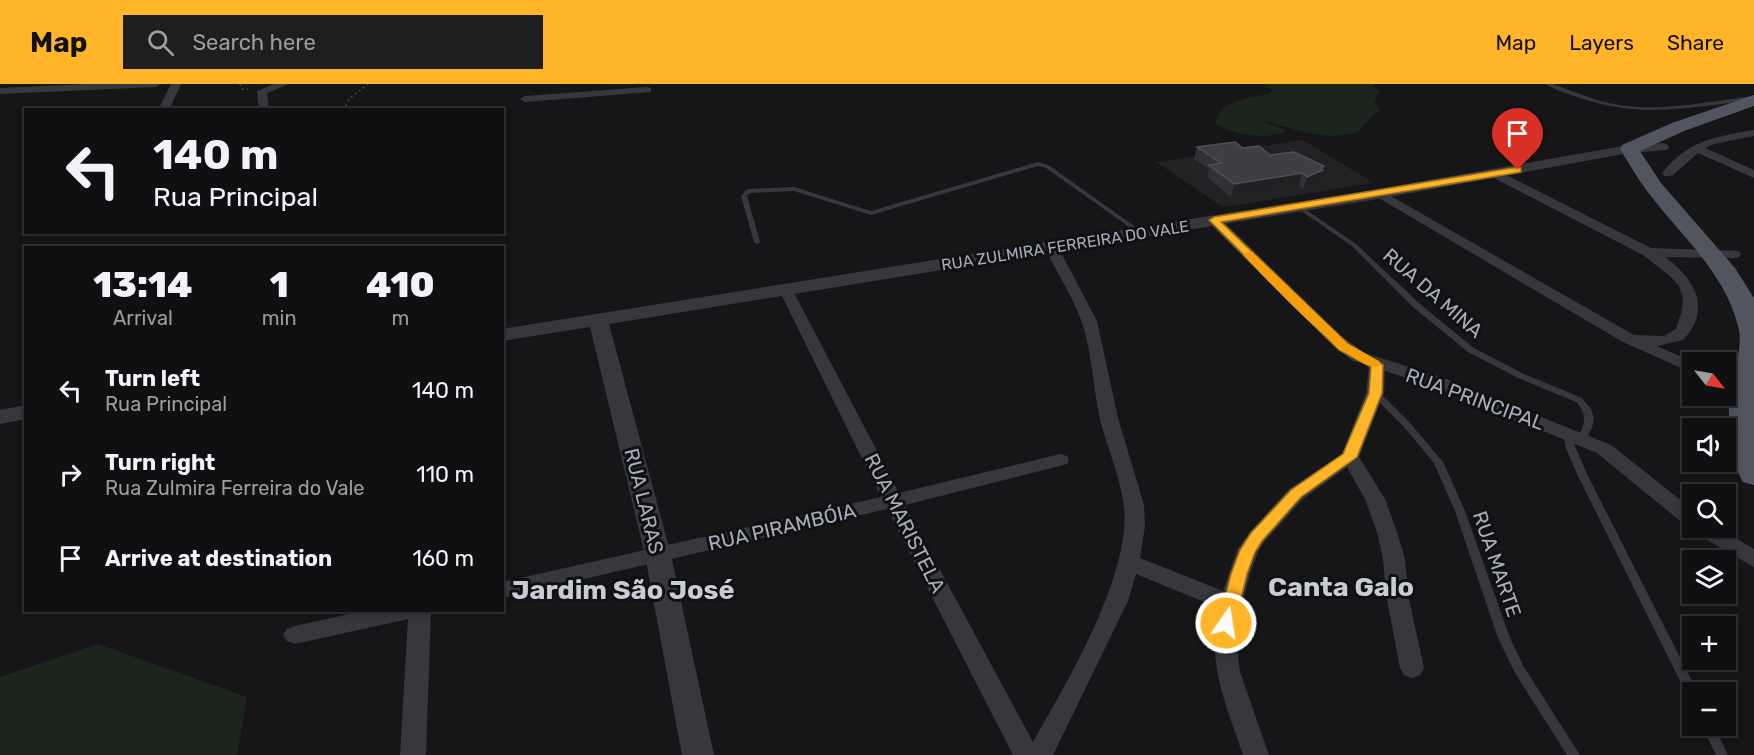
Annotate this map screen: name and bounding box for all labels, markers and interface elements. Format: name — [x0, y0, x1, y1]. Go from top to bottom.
search box — [123, 15, 543, 69]
text: Map — [30, 26, 87, 59]
icon: search — [144, 26, 177, 59]
text: Search here — [192, 29, 316, 56]
text: Map — [1495, 30, 1536, 55]
text: Layers — [1569, 30, 1634, 55]
text: Share — [1667, 30, 1724, 55]
pin — [1492, 108, 1543, 170]
icon: arrive — [1501, 117, 1534, 150]
text: 140 m — [153, 130, 279, 180]
icon: left — [54, 132, 132, 210]
text: Rua Principal — [153, 181, 318, 213]
street label: RUA ZULMIRA FERREIRA DO VALE — [940, 217, 1190, 274]
street label: RUA DA MINA — [1378, 243, 1488, 343]
text: 13:14 — [93, 263, 193, 306]
text: 1 — [270, 263, 289, 306]
text: 410 — [366, 263, 435, 306]
text: Arrival — [113, 306, 173, 330]
text: min — [262, 306, 297, 330]
text: m — [391, 306, 409, 330]
north arrow — [1682, 352, 1736, 406]
map controls — [1682, 352, 1736, 736]
street label: RUA PRINCIPAL — [1403, 363, 1547, 435]
text: Turn left — [105, 365, 200, 392]
icon: left — [54, 374, 87, 407]
text: 140 m — [412, 377, 474, 404]
text: Rua Principal — [105, 392, 227, 416]
button: sound — [1682, 418, 1736, 472]
street label: RUA LARAS — [619, 446, 669, 556]
text: Turn right — [105, 449, 215, 476]
street label: RUA MARISTELA — [860, 449, 950, 597]
icon: right — [54, 458, 87, 491]
text: 110 m — [416, 461, 474, 488]
text: Rua Zulmira Ferreira do Vale — [105, 476, 365, 500]
button: search — [1682, 484, 1736, 538]
street label: RUA PIRAMBÓIA — [706, 498, 858, 556]
street label: RUA MARTE — [1468, 508, 1526, 620]
icon: arrive — [54, 542, 87, 575]
text: Arrive at destination — [105, 545, 332, 572]
text: 160 m — [412, 545, 474, 572]
button: layers — [1682, 550, 1736, 604]
district label: Canta Galo — [1268, 571, 1414, 603]
district label: Jardim São José — [511, 574, 735, 606]
position arrow — [1194, 591, 1258, 655]
button: + — [1682, 616, 1736, 670]
button: − — [1682, 682, 1736, 736]

